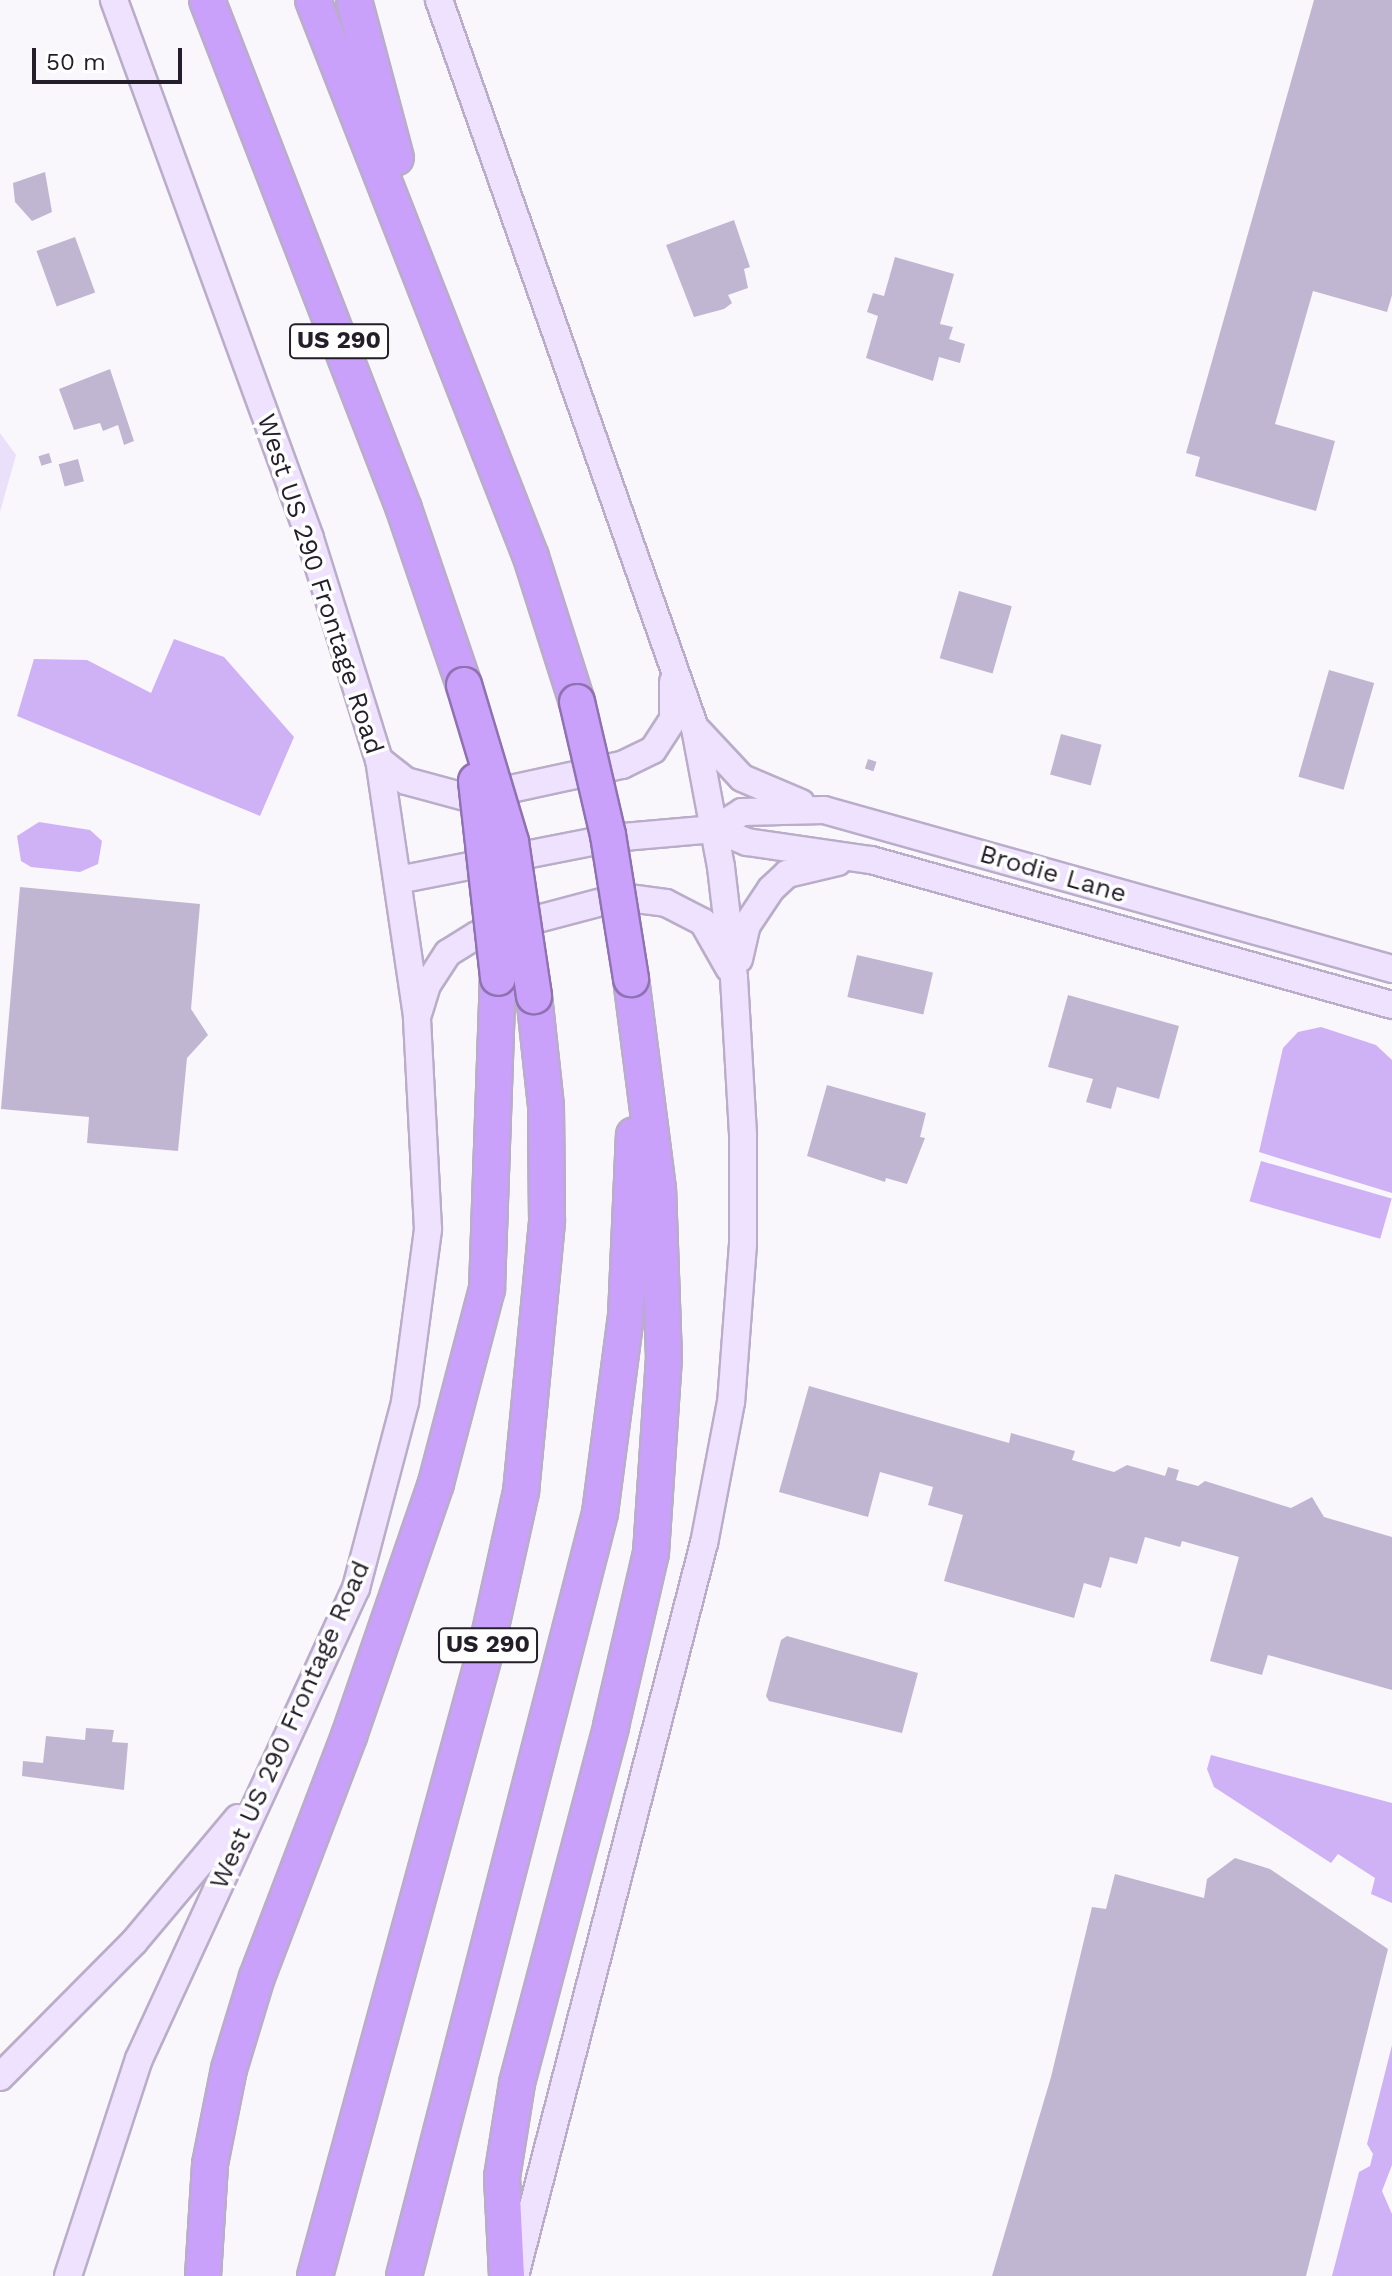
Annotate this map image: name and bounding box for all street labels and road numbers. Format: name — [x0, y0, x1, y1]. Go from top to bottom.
road number: US 290 — [289, 321, 389, 361]
street label: West US 290 Frontage Road — [250, 410, 390, 758]
street label: Brodie Lane — [976, 838, 1130, 910]
street label: West US 290 Frontage Road — [203, 1556, 377, 1894]
road number: US 290 — [438, 1625, 538, 1665]

